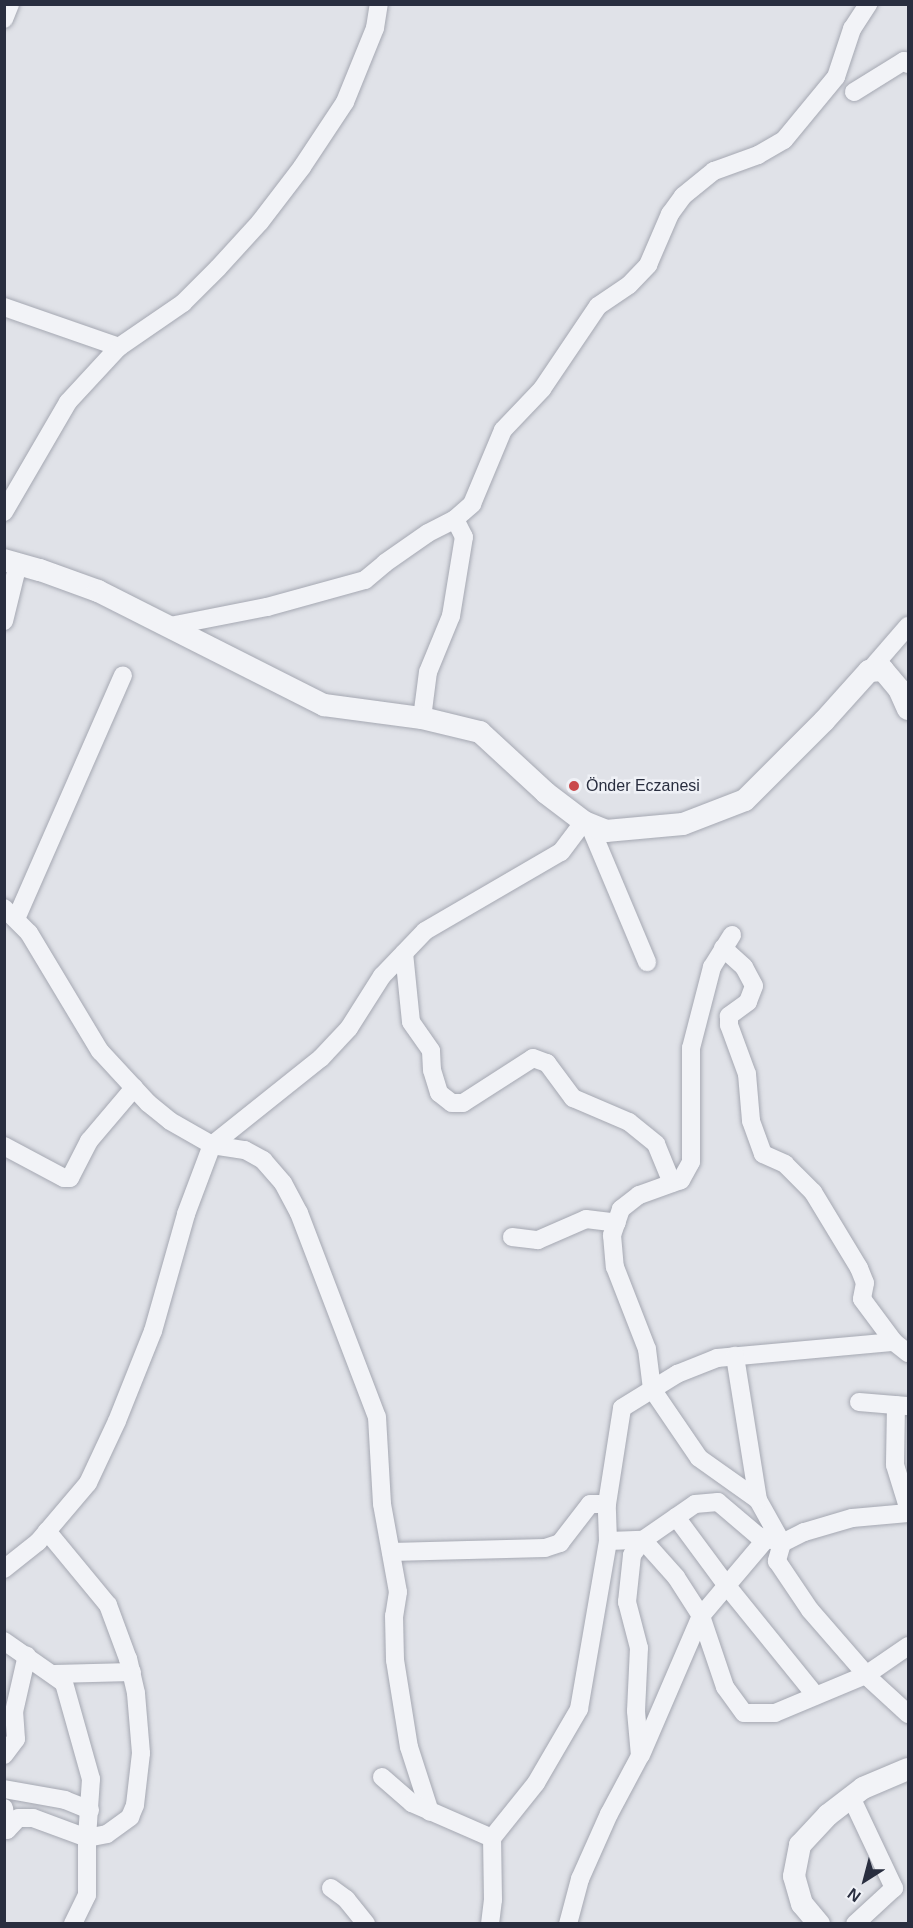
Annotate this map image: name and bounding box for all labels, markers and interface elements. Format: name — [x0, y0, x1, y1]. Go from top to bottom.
place label: Önder Eczanesi — [586, 776, 700, 796]
marker: Önder Eczanesi — [567, 779, 581, 793]
north arrow — [835, 1850, 895, 1910]
text: N — [844, 1885, 864, 1905]

